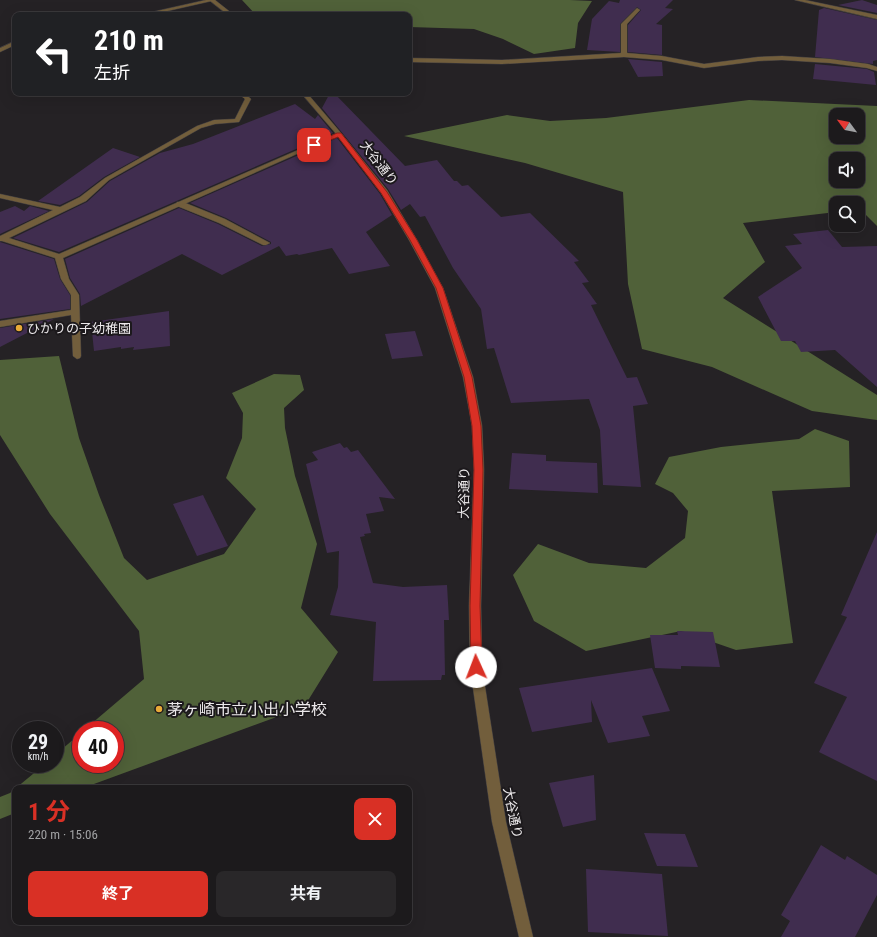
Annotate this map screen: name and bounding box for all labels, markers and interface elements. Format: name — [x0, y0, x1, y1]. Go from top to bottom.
text: 210 m — [94, 24, 164, 57]
icon: left — [28, 28, 80, 80]
text: 左折 — [94, 62, 130, 83]
north arrow — [829, 108, 865, 144]
map controls — [829, 108, 865, 232]
pin — [297, 128, 331, 162]
icon: arrive — [303, 134, 325, 156]
street label: 大谷通り — [357, 138, 401, 188]
button: sound — [829, 152, 865, 188]
button: search — [829, 196, 865, 232]
place label: ひかりの子幼稚園 — [27, 321, 131, 336]
marker: ひかりの子幼稚園 — [14, 323, 24, 333]
street label: 大谷通り — [456, 467, 472, 519]
position arrow — [455, 646, 497, 688]
place label: 茅ヶ崎市立小出小学校 — [167, 700, 327, 719]
marker: 茅ヶ崎市立小出小学校 — [154, 704, 164, 714]
speed limit sign: 40 — [72, 721, 124, 773]
text: 29 — [28, 730, 48, 754]
text: km/h — [28, 751, 48, 762]
street label: 大谷通り — [501, 786, 525, 840]
text: 1 分 — [28, 798, 70, 826]
button: close — [354, 798, 396, 840]
text: 220 m · 15:06 — [28, 827, 98, 842]
button: 終了 — [28, 871, 208, 917]
button: 共有 — [216, 871, 396, 917]

